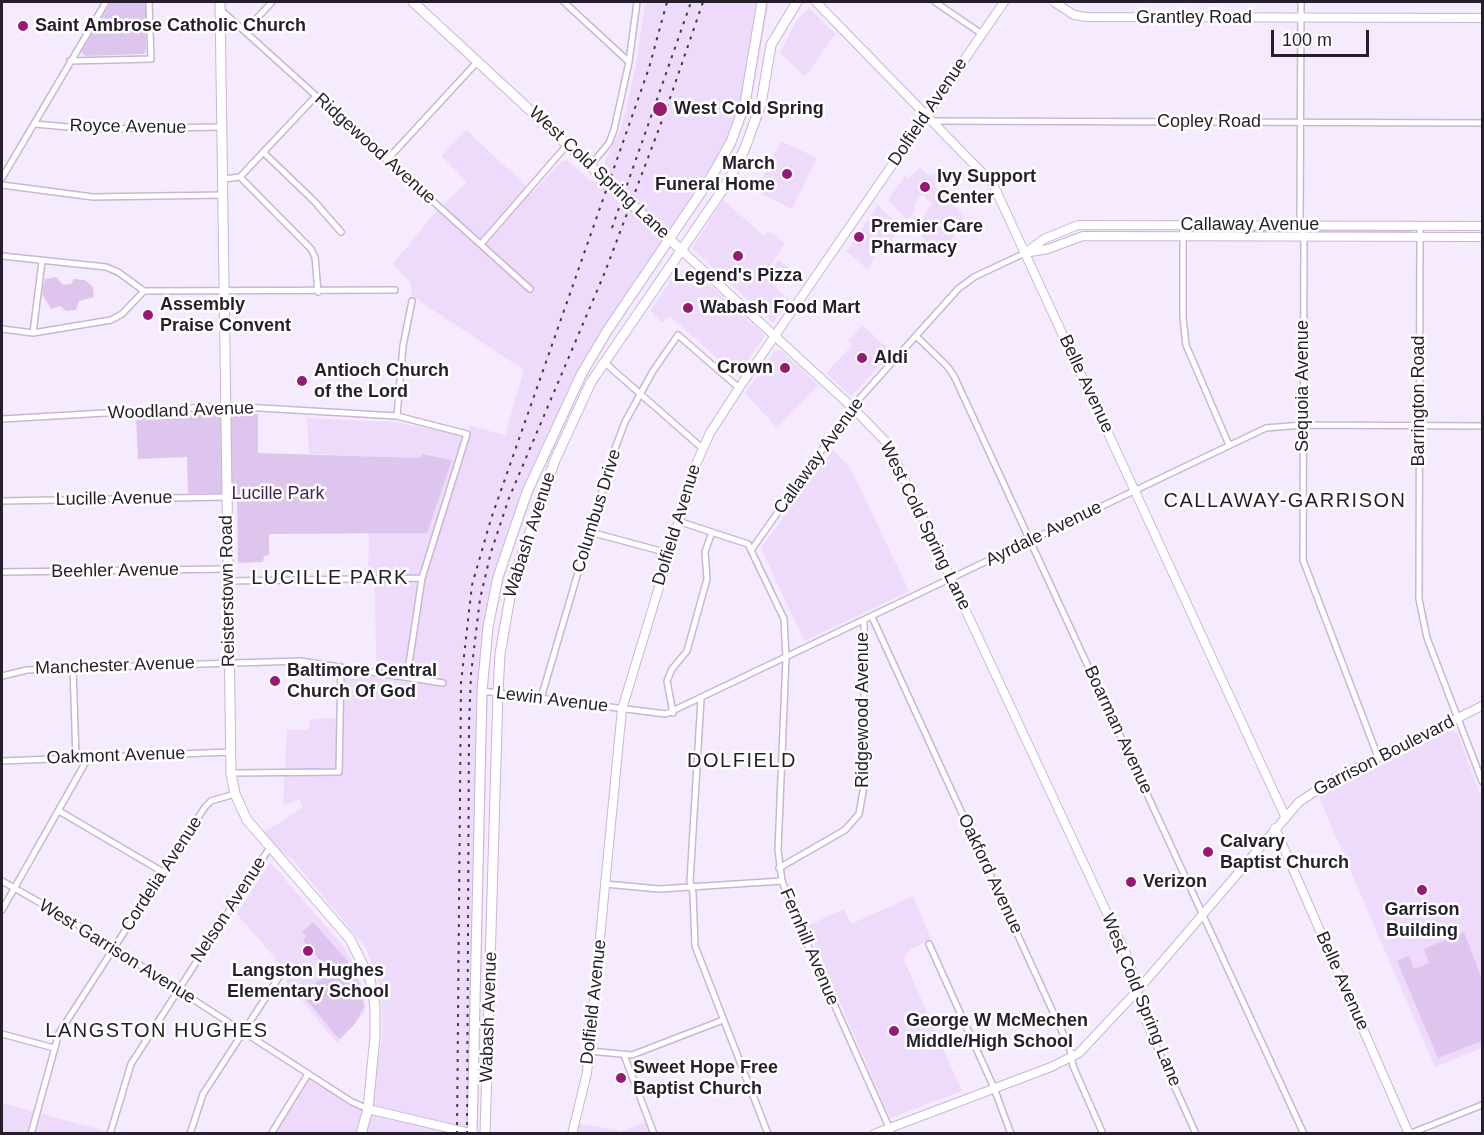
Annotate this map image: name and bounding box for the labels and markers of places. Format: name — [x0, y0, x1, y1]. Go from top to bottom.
place label: Saint Ambrose Catholic Church — [35, 15, 306, 37]
marker: Saint Ambrose Catholic Church — [16, 19, 30, 33]
place label: West Cold Spring — [674, 98, 824, 120]
marker: West Cold Spring — [651, 100, 669, 118]
place label: March Funeral Home — [655, 153, 775, 195]
place label: Ivy Support Center — [937, 166, 1036, 208]
marker: March Funeral Home — [780, 167, 794, 181]
marker: Ivy Support Center — [918, 180, 932, 194]
place label: Premier Care Pharmacy — [871, 216, 983, 258]
marker: Premier Care Pharmacy — [852, 230, 866, 244]
marker: Legend's Pizza — [731, 249, 745, 263]
place label: Legend's Pizza — [674, 265, 802, 287]
place label: Assembly Praise Convent — [160, 294, 291, 336]
place label: Wabash Food Mart — [700, 297, 860, 319]
marker: Wabash Food Mart — [681, 301, 695, 315]
marker: Assembly Praise Convent — [141, 308, 155, 322]
place label: Aldi — [874, 347, 908, 369]
marker: Aldi — [855, 351, 869, 365]
place label: Crown — [717, 357, 773, 379]
place label: Antioch Church of the Lord — [314, 360, 449, 403]
marker: Crown — [778, 361, 792, 375]
marker: Antioch Church of the Lord — [295, 374, 309, 388]
place label: Baltimore Central Church Of God — [287, 660, 437, 702]
marker: Baltimore Central Church Of God — [268, 674, 282, 688]
place label: Calvary Baptist Church — [1220, 831, 1349, 874]
marker: Calvary Baptist Church — [1201, 845, 1215, 859]
place label: Verizon — [1143, 871, 1207, 893]
marker: Verizon — [1124, 875, 1138, 889]
marker: Garrison Building — [1415, 883, 1429, 897]
place label: Garrison Building — [1384, 899, 1460, 942]
marker: Langston Hughes Elementary School — [301, 944, 315, 958]
place label: Langston Hughes Elementary School — [227, 960, 389, 1002]
place label: George W McMechen Middle/High School — [906, 1010, 1088, 1052]
marker: George W McMechen Middle/High School — [887, 1024, 901, 1038]
place label: Sweet Hope Free Baptist Church — [633, 1057, 778, 1100]
marker: Sweet Hope Free Baptist Church — [614, 1071, 628, 1085]

